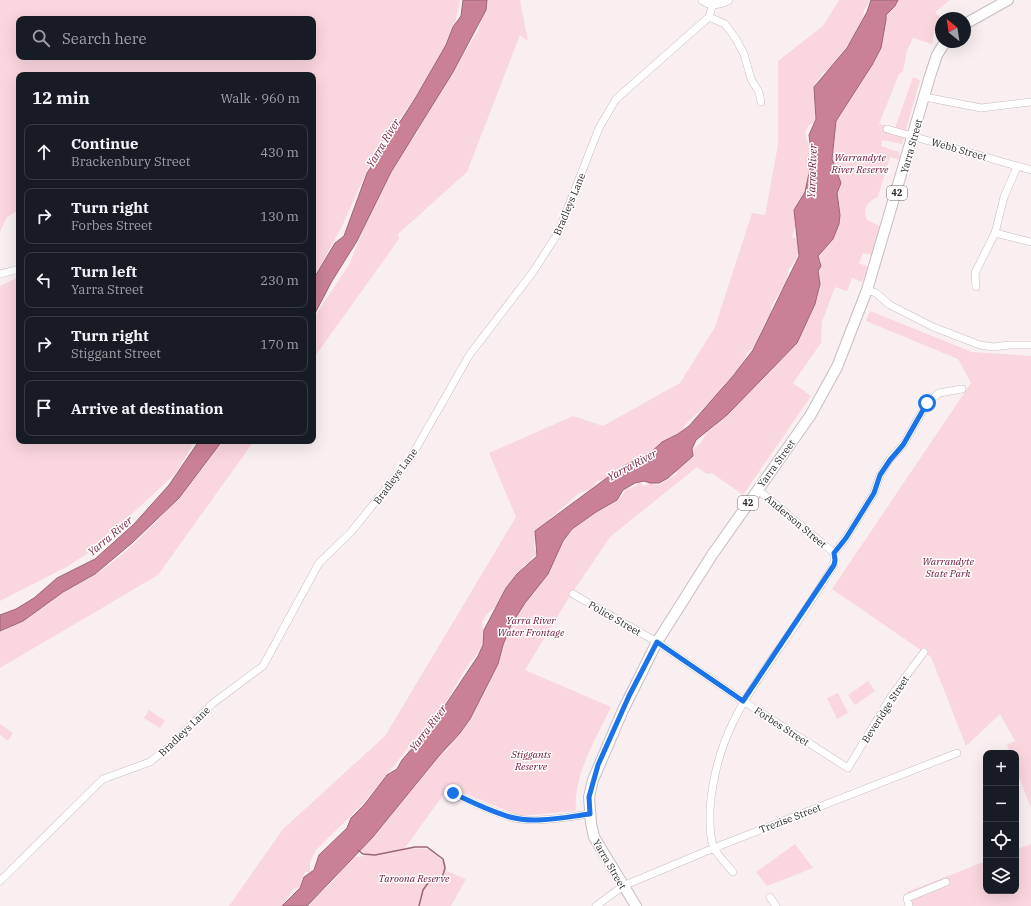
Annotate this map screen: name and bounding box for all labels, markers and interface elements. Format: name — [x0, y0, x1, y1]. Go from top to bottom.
north arrow — [935, 12, 971, 48]
search box — [16, 16, 316, 60]
icon: search — [30, 27, 52, 49]
text: Search here — [62, 29, 147, 48]
text: 12 min — [32, 87, 90, 109]
text: Walk · 960 m — [221, 90, 300, 107]
water label: Yarra River — [363, 115, 404, 170]
street label: Yarra Street — [898, 117, 926, 175]
text: Continue — [71, 134, 138, 153]
street label: Webb Street — [930, 135, 988, 164]
icon: ahead — [33, 141, 55, 163]
water label: Yarra River — [804, 142, 820, 198]
text: 430 m — [260, 144, 299, 161]
park label: Warrandyte River Reserve — [831, 151, 889, 176]
text: Brackenbury Street — [71, 153, 190, 170]
street label: Bradleys Lane — [550, 171, 588, 237]
road number: 42 — [887, 186, 907, 200]
text: Turn right — [71, 198, 149, 217]
icon: right — [33, 205, 55, 227]
text: 130 m — [260, 208, 299, 225]
text: Forbes Street — [71, 217, 152, 234]
text: Turn left — [71, 262, 137, 281]
icon: left — [33, 269, 55, 291]
text: 230 m — [260, 272, 299, 289]
text: Yarra Street — [71, 281, 144, 298]
text: Turn right — [71, 326, 149, 345]
icon: right — [33, 333, 55, 355]
text: 170 m — [260, 336, 299, 353]
text: Stiggant Street — [71, 345, 161, 362]
route start — [918, 394, 936, 412]
icon: arrive — [33, 397, 55, 419]
text: Arrive at destination — [71, 399, 223, 418]
street label: Yarra Street — [755, 437, 798, 490]
street label: Bradleys Lane — [371, 446, 420, 507]
water label: Yarra River — [605, 446, 660, 484]
street label: Anderson Street — [762, 492, 829, 551]
road number: 42 — [738, 496, 758, 510]
water label: Yarra River — [85, 512, 136, 559]
park label: Warrandyte State Park — [922, 555, 974, 580]
street label: Police Street — [586, 598, 644, 639]
park label: Yarra River Water Frontage — [498, 614, 565, 639]
street label: Beveridge Street — [859, 673, 912, 745]
water label: Yarra River — [406, 701, 451, 754]
street label: Bradleys Lane — [156, 704, 213, 759]
street label: Forbes Street — [752, 704, 812, 749]
park label: Stiggants Reserve — [510, 748, 551, 773]
map controls — [983, 750, 1019, 894]
button: + — [983, 750, 1019, 786]
route end — [444, 784, 462, 802]
button: − — [983, 786, 1019, 822]
street label: Trezise Street — [758, 801, 823, 836]
button: locate — [983, 822, 1019, 858]
street label: Yarra Street — [590, 837, 629, 892]
button: layers — [983, 858, 1019, 894]
park label: Taroona Reserve — [379, 872, 450, 885]

